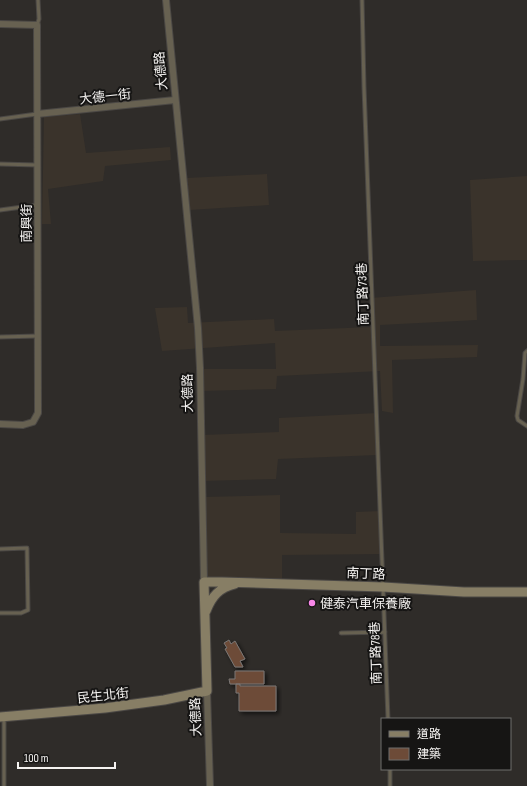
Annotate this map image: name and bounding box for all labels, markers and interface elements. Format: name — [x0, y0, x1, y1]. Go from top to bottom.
street label: 大德路 — [151, 51, 171, 91]
street label: 大德一街 — [78, 86, 132, 108]
street label: 南興街 — [19, 203, 35, 243]
street label: 南丁路73巷 — [354, 262, 372, 326]
street label: 大德路 — [180, 373, 196, 413]
street label: 南丁路 — [346, 565, 386, 583]
place label: 健泰汽車保養廠 — [320, 596, 411, 612]
marker: 健泰汽車保養廠 — [307, 598, 317, 608]
street label: 南丁路78巷 — [367, 621, 385, 685]
street label: 民生北街 — [76, 685, 130, 707]
street label: 大德路 — [187, 697, 205, 737]
legend — [381, 718, 511, 770]
text: 道路 — [417, 727, 441, 742]
scale bar — [18, 744, 115, 770]
text: 建築 — [417, 747, 441, 762]
text: 100 m — [24, 751, 49, 766]

